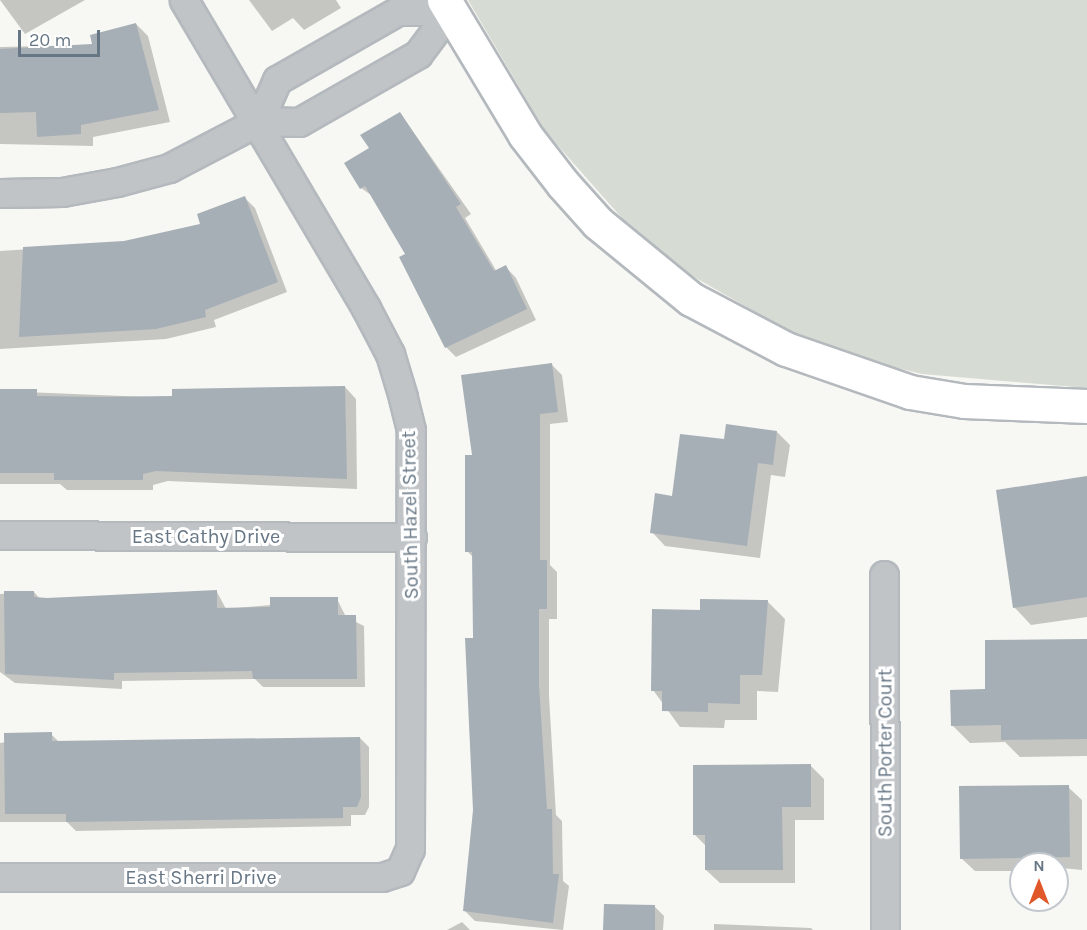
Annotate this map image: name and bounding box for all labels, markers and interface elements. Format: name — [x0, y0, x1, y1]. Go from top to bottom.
scale bar — [21, 18, 104, 56]
text: 20 m — [29, 29, 71, 51]
street label: South Hazel Street — [397, 430, 423, 600]
street label: East Cathy Drive — [132, 524, 280, 548]
street label: South Porter Court — [873, 669, 897, 837]
north arrow — [1009, 852, 1069, 912]
text: N — [1033, 856, 1045, 875]
street label: East Sherri Drive — [125, 865, 277, 889]

